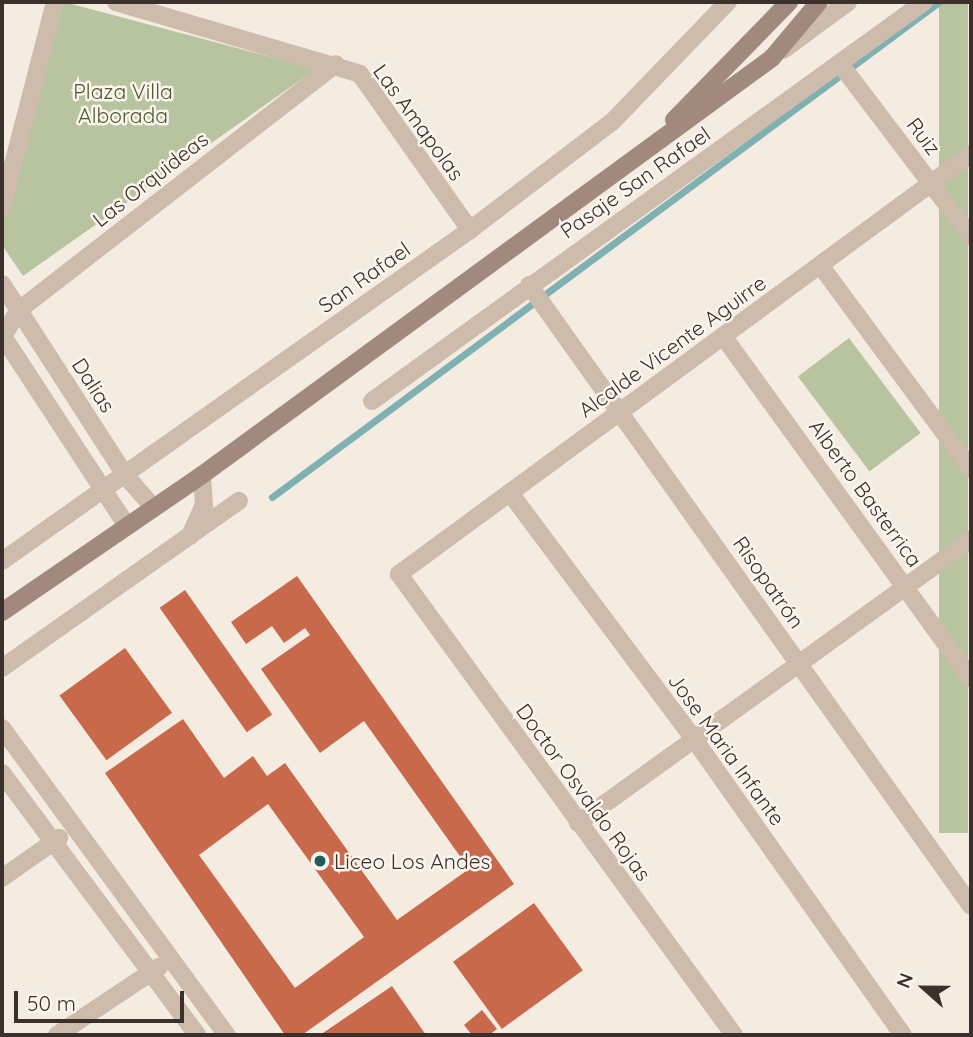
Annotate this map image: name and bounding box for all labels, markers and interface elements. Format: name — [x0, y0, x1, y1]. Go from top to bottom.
street label: Las Amapolas — [368, 59, 470, 185]
park label: Plaza Villa Alborada — [73, 78, 173, 128]
street label: Ruiz — [902, 112, 946, 160]
street label: Pasaje San Rafael — [555, 121, 715, 243]
street label: Las Orquideas — [87, 126, 213, 232]
street label: San Rafael — [313, 236, 415, 318]
street label: Alcalde Vicente Aguirre — [573, 270, 771, 422]
street label: Dalias — [67, 353, 121, 417]
street label: Alberto Basterrica — [804, 414, 928, 572]
street label: Risopatrón — [728, 531, 810, 633]
street label: Jose Maria Infante — [663, 668, 791, 830]
street label: Doctor Osvaldo Rojas — [511, 699, 657, 885]
place label: Liceo Los Andes — [334, 848, 490, 874]
marker: Liceo Los Andes — [312, 853, 328, 869]
north arrow — [889, 953, 959, 1023]
text: N — [891, 970, 918, 991]
scale bar — [18, 978, 187, 1022]
text: 50 m — [27, 990, 76, 1016]

